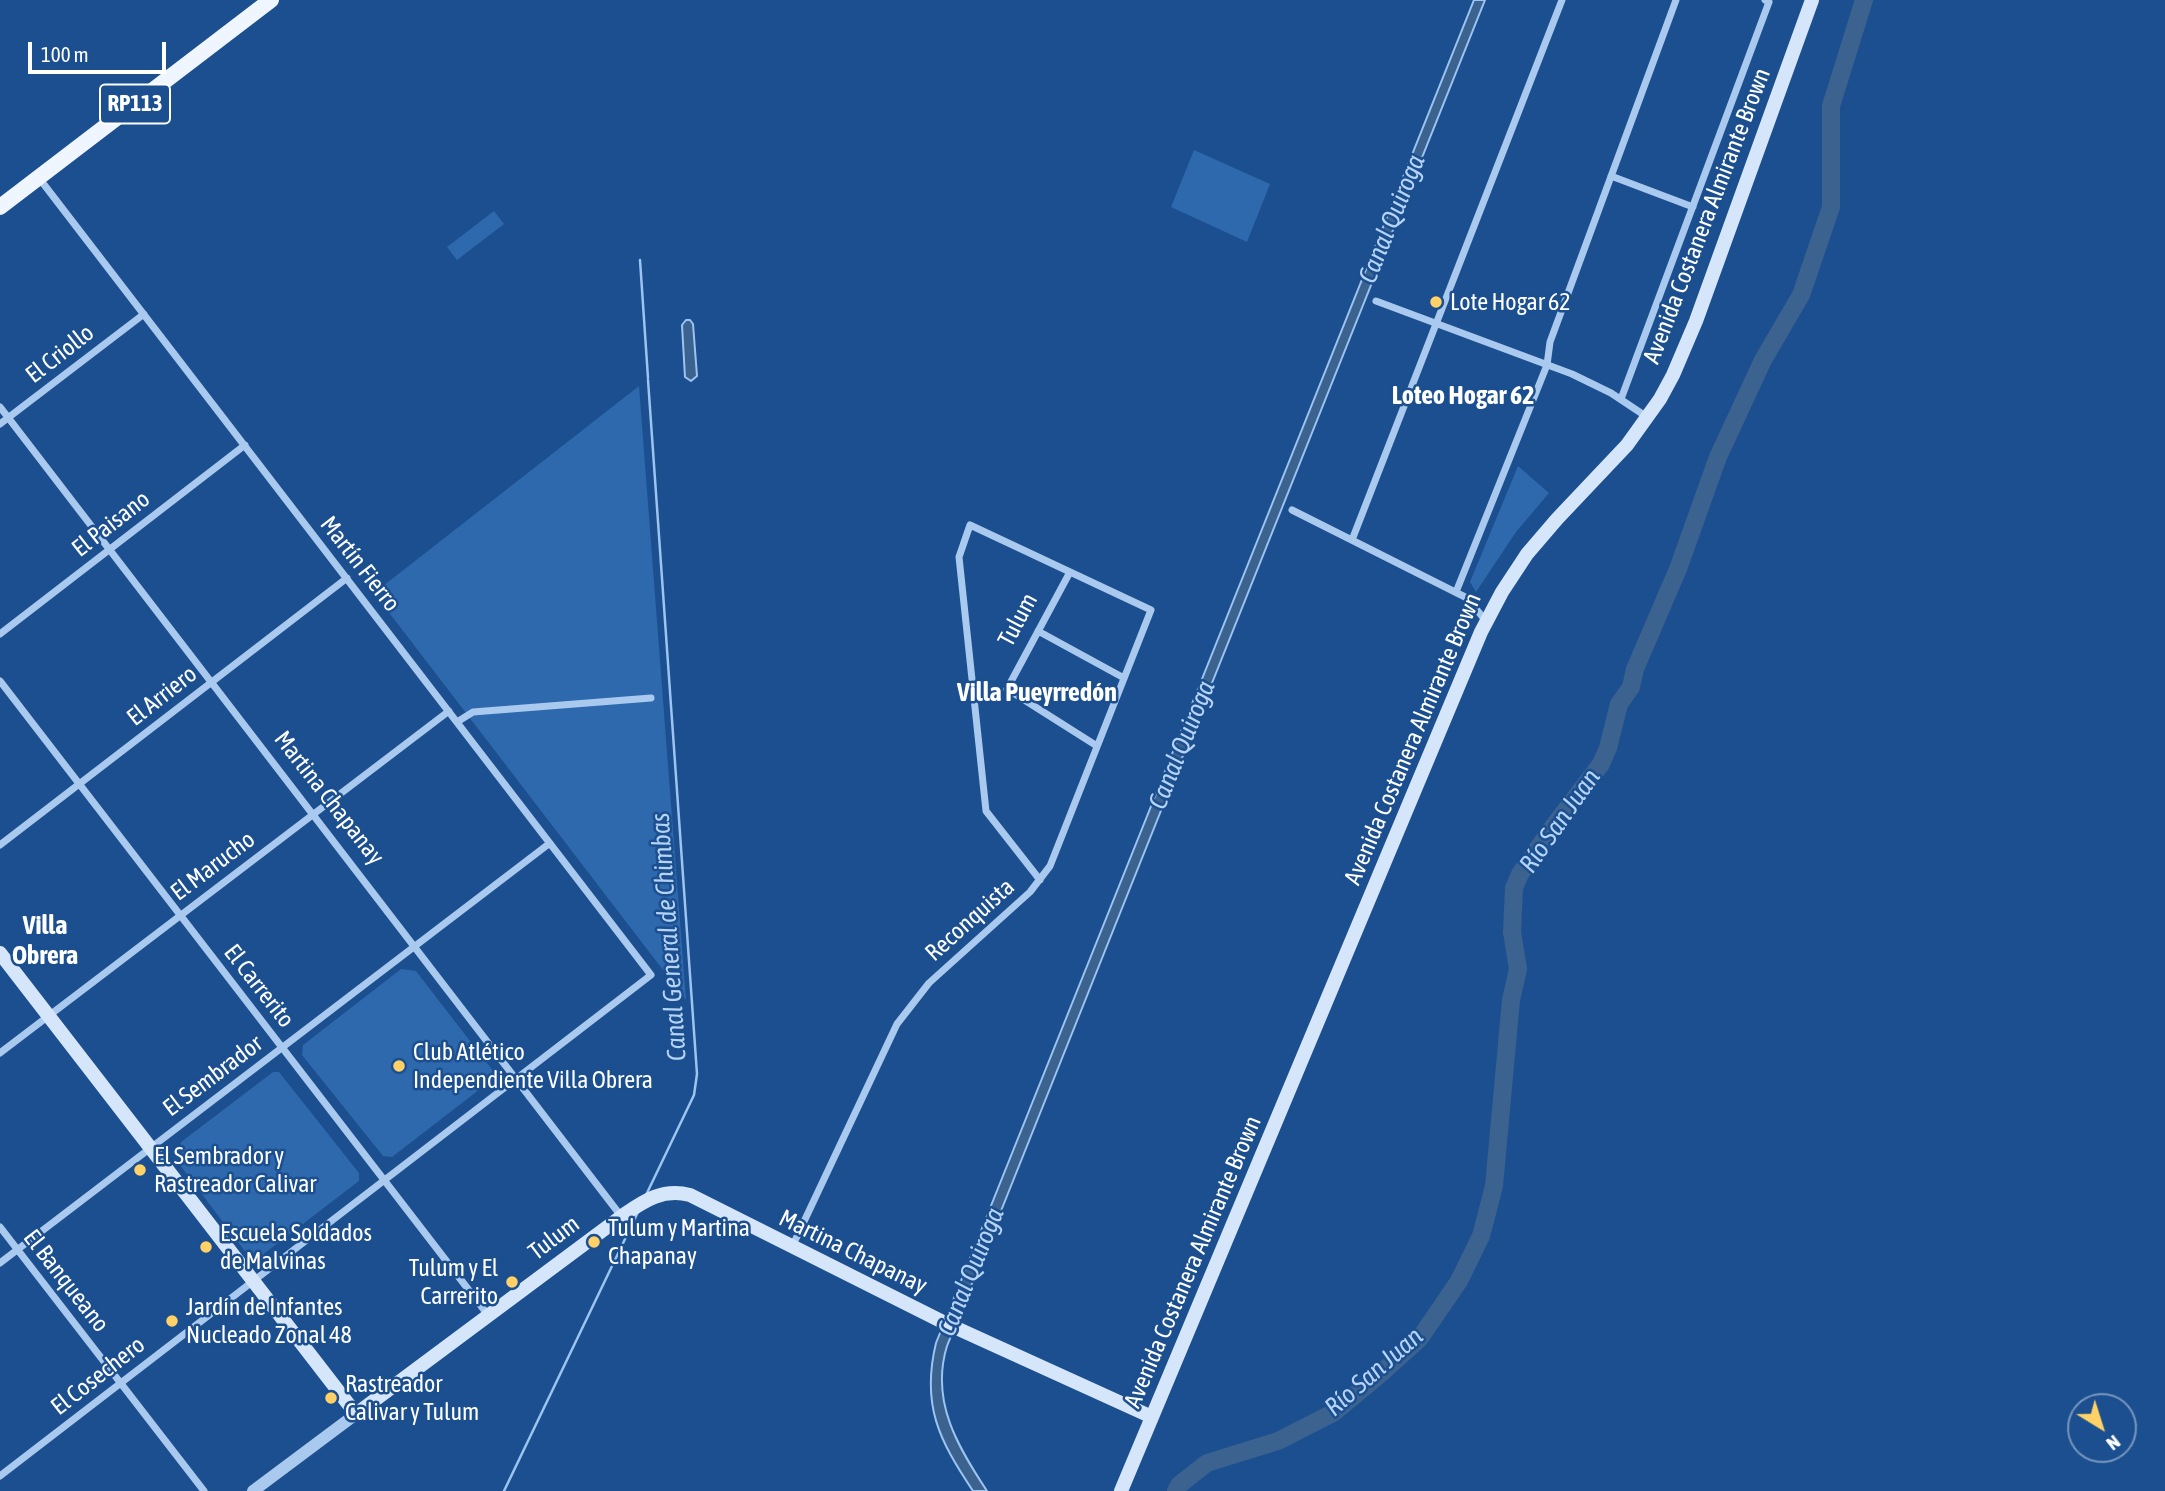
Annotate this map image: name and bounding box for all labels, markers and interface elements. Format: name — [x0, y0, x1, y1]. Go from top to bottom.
scale bar — [32, 28, 170, 72]
text: 100 m — [41, 42, 89, 66]
street label: Avenida Costanera Almirante Brown — [1637, 64, 1777, 368]
road number: RP113 — [100, 85, 170, 124]
water label: Canal Quiroga — [1352, 150, 1432, 288]
place label: Lote Hogar 62 — [1450, 288, 1571, 316]
marker: Lote Hogar 62 — [1428, 294, 1444, 310]
street label: El Criollo — [20, 319, 100, 389]
district label: Loteo Hogar 62 — [1392, 380, 1534, 412]
street label: El Paisano — [67, 485, 155, 563]
street label: Martín Fierro — [314, 511, 406, 617]
street label: Tulum — [992, 588, 1044, 652]
street label: Avenida Costanera Almirante Brown — [1338, 589, 1488, 889]
street label: El Arriero — [121, 660, 203, 732]
water label: Canal Quiroga — [1142, 676, 1222, 814]
district label: Villa Pueyrredón — [957, 677, 1117, 709]
street label: Martina Chapanay — [268, 726, 390, 870]
water label: Río San Juan — [1513, 763, 1607, 879]
water label: Canal General de Chimbas — [645, 812, 693, 1062]
street label: El Marucho — [165, 825, 261, 907]
street label: Reconquista — [920, 873, 1020, 967]
district label: Villa Obrera — [12, 910, 78, 972]
street label: El Carrerito — [218, 939, 300, 1033]
street label: El Sembrador — [158, 1029, 268, 1123]
place label: Club Atlético Independiente Villa Obrera — [413, 1038, 653, 1094]
marker: Club Atlético Independiente Villa Obrera — [391, 1058, 407, 1074]
street label: Avenida Costanera Almirante Brown — [1118, 1112, 1268, 1412]
place label: El Sembrador y Rastreador Calivar — [154, 1142, 316, 1198]
marker: El Sembrador y Rastreador Calivar — [132, 1162, 148, 1178]
water label: Canal Quiroga — [931, 1203, 1011, 1341]
street label: Martina Chapanay — [774, 1204, 932, 1300]
street label: Tulum — [523, 1210, 585, 1266]
place label: Tulum y Martina Chapanay — [608, 1214, 750, 1270]
place label: Escuela Soldados de Malvinas — [220, 1219, 372, 1275]
street label: El Banqueano — [17, 1224, 115, 1338]
marker: Tulum y Martina Chapanay — [586, 1234, 602, 1250]
marker: Escuela Soldados de Malvinas — [198, 1239, 214, 1255]
place label: Tulum y El Carrerito — [409, 1254, 498, 1310]
marker: Tulum y El Carrerito — [504, 1274, 520, 1290]
place label: Jardín de Infantes Nucleado Zonal 48 — [186, 1293, 352, 1349]
marker: Jardín de Infantes Nucleado Zonal 48 — [164, 1313, 180, 1329]
water label: Río San Juan — [1319, 1321, 1429, 1423]
street label: El Cosechero — [45, 1330, 151, 1422]
place label: Rastreador Calivar y Tulum — [345, 1370, 479, 1426]
marker: Rastreador Calivar y Tulum — [323, 1390, 339, 1406]
north arrow — [2067, 1393, 2137, 1463]
text: N — [2103, 1431, 2125, 1455]

